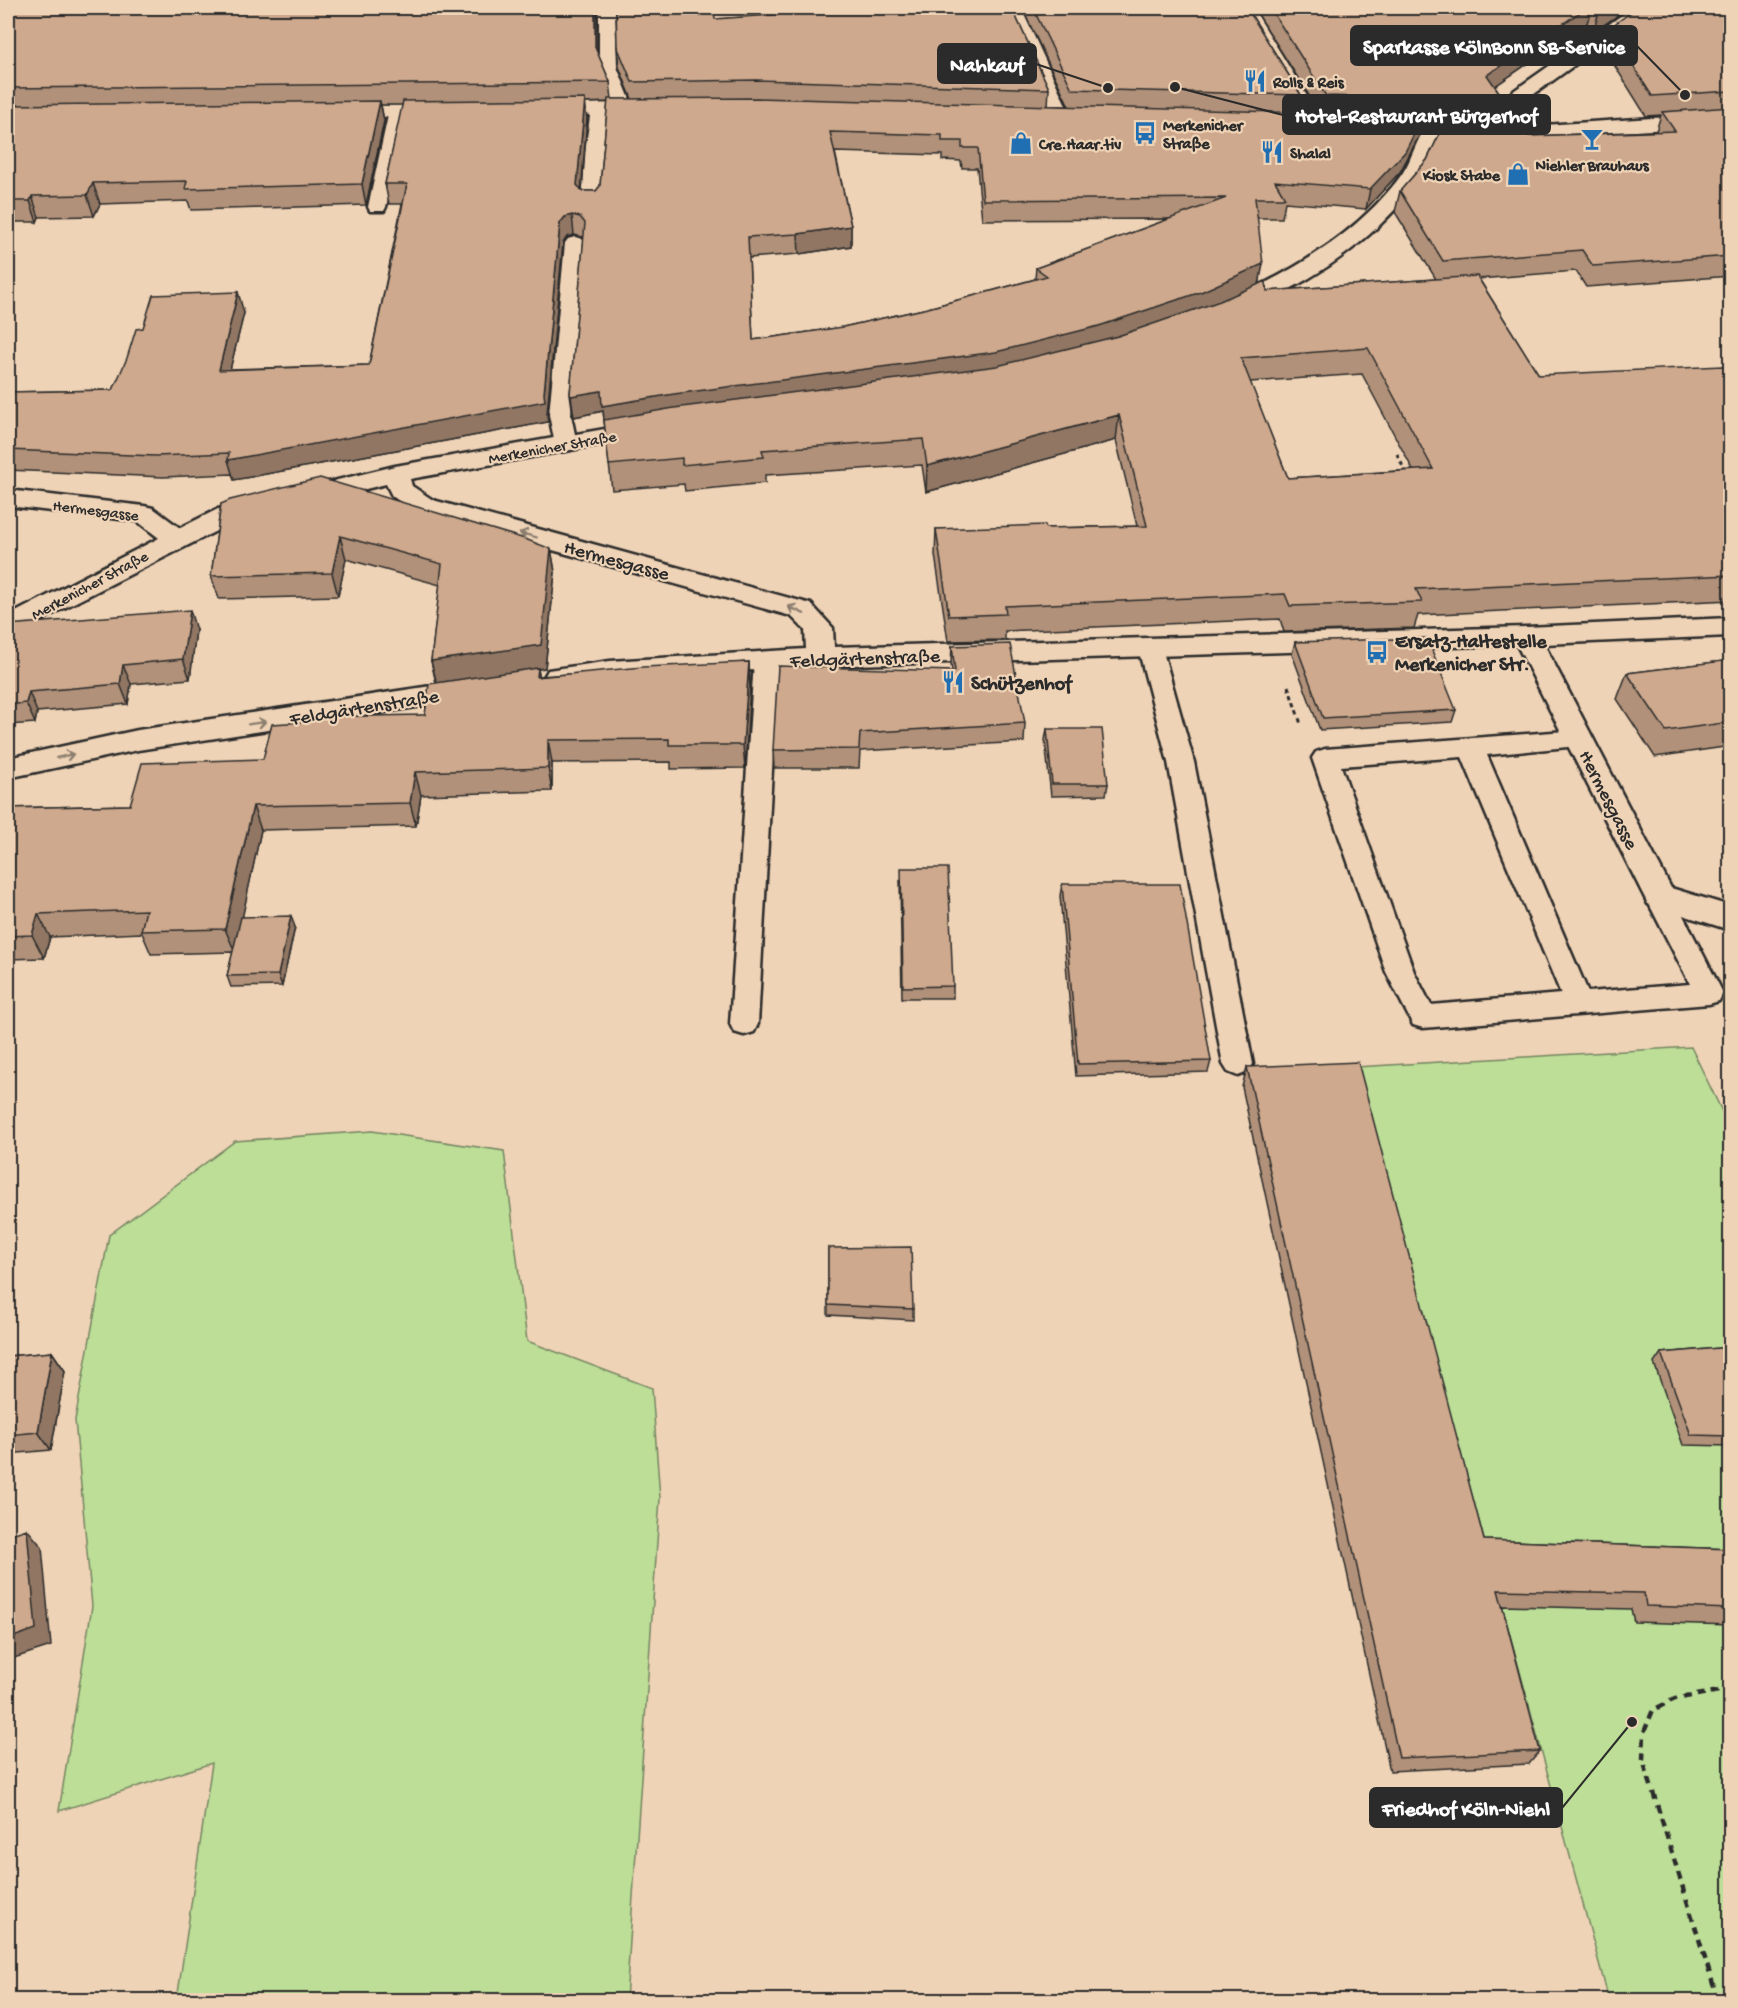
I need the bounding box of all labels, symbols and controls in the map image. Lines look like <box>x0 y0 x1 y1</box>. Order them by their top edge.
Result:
callout: Sparkasse KölnBonn SB-Service <box>1351 26 1637 65</box>
text: Sparkasse KölnBonn SB-Service <box>1363 37 1626 62</box>
callout: Nahkauf <box>938 44 1036 83</box>
text: Nahkauf <box>950 55 1027 80</box>
restaurant icon: Rolls & Reis <box>1242 68 1268 94</box>
place label: Rolls & Reis <box>1272 75 1345 94</box>
callout: Hotel-Restaurant Bürgerhof <box>1283 95 1550 134</box>
text: Hotel-Restaurant Bürgerhof <box>1295 106 1540 131</box>
place label: Merkenicher Straße <box>1163 118 1245 155</box>
bus stop icon: Merkenicher Straße <box>1132 120 1158 146</box>
bar icon: Niehler Brauhaus <box>1579 126 1605 152</box>
shop icon: Cre.Haar.tiv <box>1008 130 1034 156</box>
place label: Cre.Haar.tiv <box>1038 137 1121 156</box>
restaurant icon: Shalal <box>1259 139 1285 165</box>
place label: Shalal <box>1290 146 1331 165</box>
place label: Niehler Brauhaus <box>1535 158 1650 177</box>
shop icon: Kiosk Stabe <box>1505 161 1531 187</box>
place label: Kiosk Stabe <box>1422 168 1501 187</box>
street label: Merkenicher Straße <box>487 429 619 470</box>
street label: Hermesgasse <box>51 498 140 527</box>
one-way arrow <box>519 529 538 540</box>
street label: Hermesgasse <box>561 537 672 588</box>
street label: Merkenicher Straße <box>29 548 153 626</box>
one-way arrow <box>788 604 806 616</box>
place label: Ersatz-Haltestelle Merkenicher Str. <box>1395 632 1547 678</box>
bus stop icon: Ersatz-Haltestelle Merkenicher Str. <box>1364 639 1390 665</box>
street label: Feldgärtenstraße <box>789 646 941 675</box>
restaurant icon: Schützenhof <box>940 669 966 695</box>
place label: Schützenhof <box>971 674 1073 697</box>
street label: Feldgärtenstraße <box>287 686 441 733</box>
one-way arrow <box>246 717 266 728</box>
street label: Hermesgasse <box>1572 747 1642 855</box>
one-way arrow <box>54 750 74 761</box>
callout: Friedhof Köln-Niehl <box>1370 1788 1562 1827</box>
text: Friedhof Köln-Niehl <box>1381 1799 1550 1824</box>

